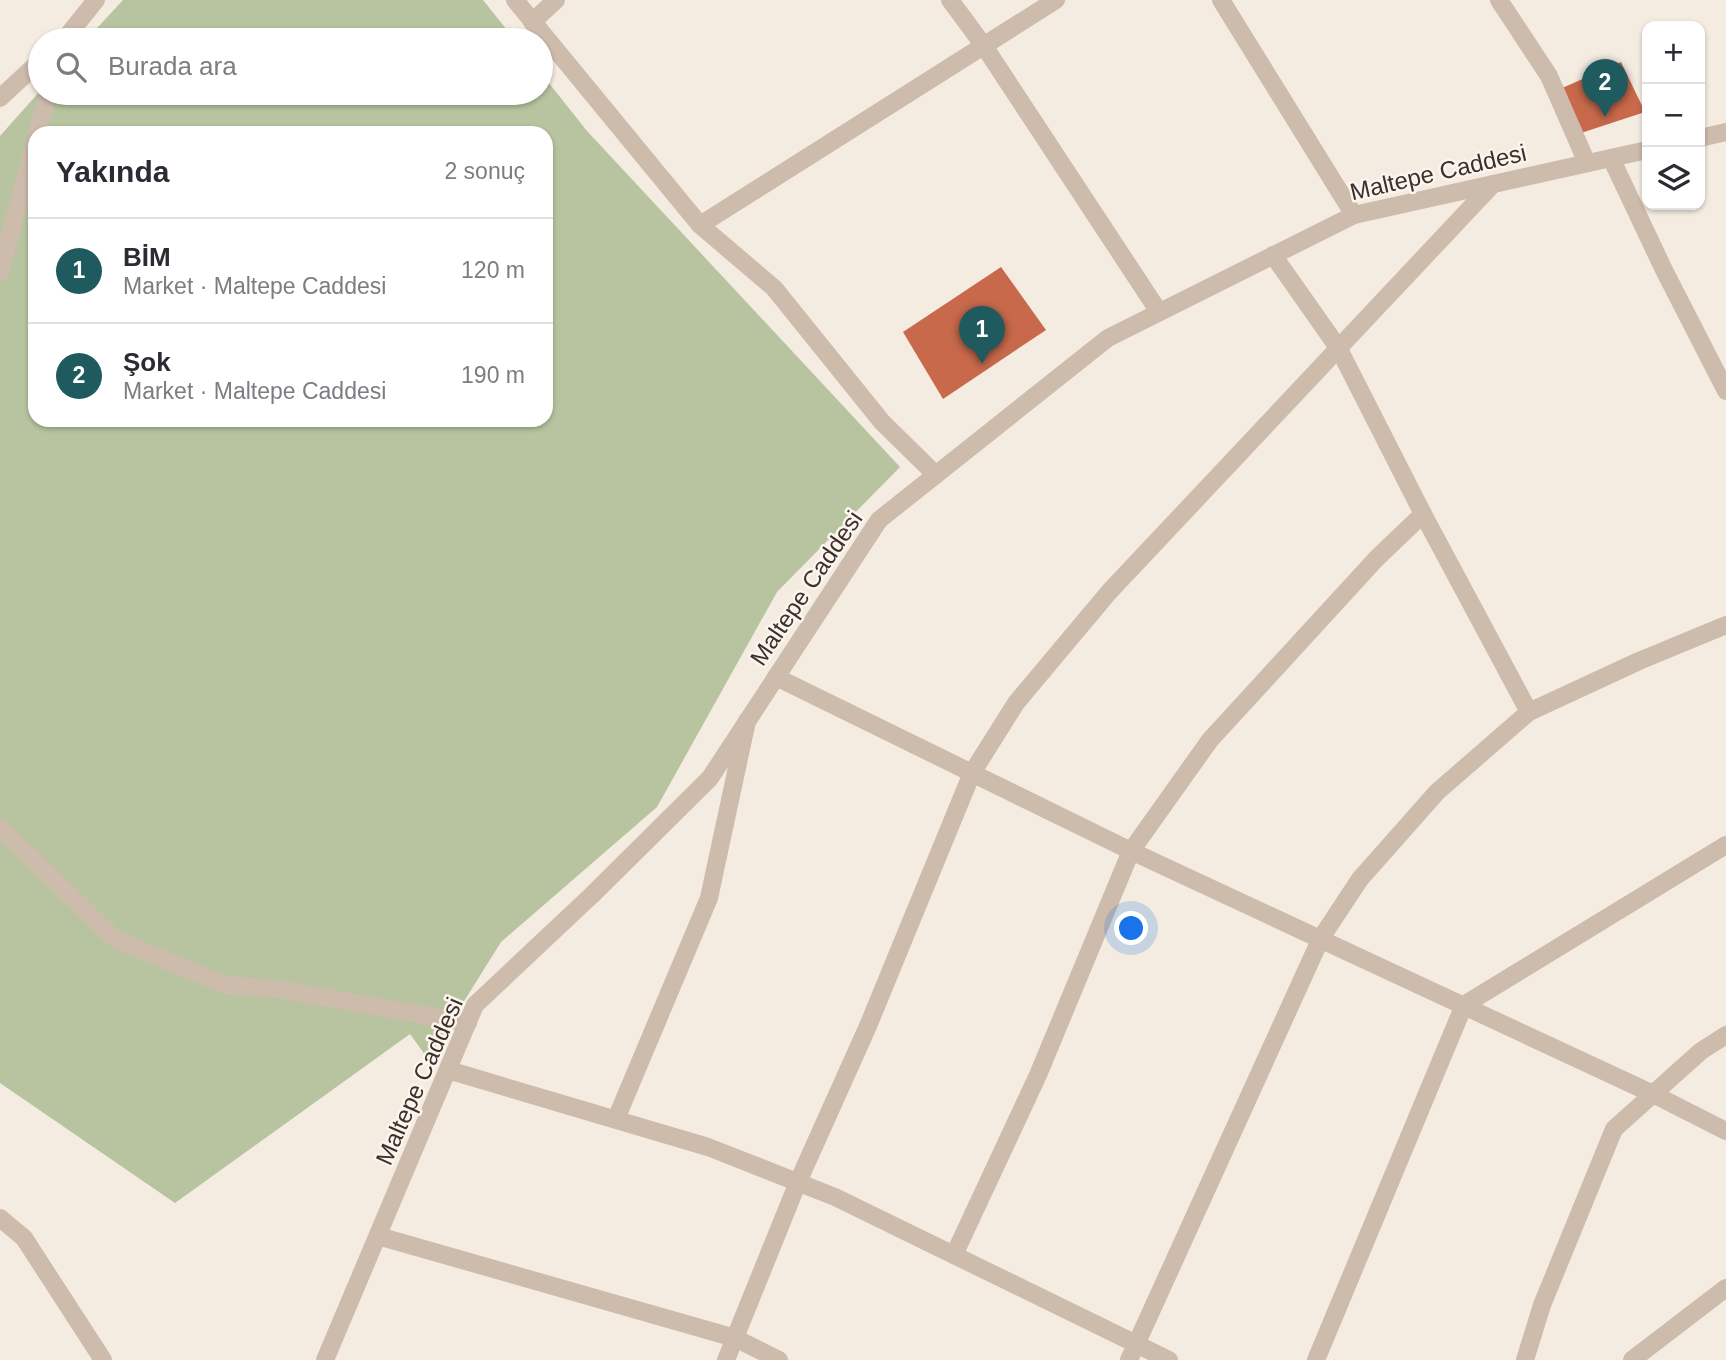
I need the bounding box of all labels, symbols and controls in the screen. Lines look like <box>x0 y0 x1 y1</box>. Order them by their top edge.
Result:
map controls <box>1642 21 1705 210</box>
button: + <box>1642 21 1705 84</box>
search box <box>28 28 553 105</box>
icon: search <box>52 48 90 86</box>
text: Burada ara <box>108 51 237 81</box>
pin: 2 <box>1582 59 1628 117</box>
button: − <box>1642 84 1705 147</box>
street label: Maltepe Caddesi <box>1347 139 1529 205</box>
button: layers <box>1642 147 1705 210</box>
text: Yakında <box>56 155 169 188</box>
text: 2 sonuç <box>444 158 525 184</box>
text: BİM <box>123 242 171 272</box>
text: 1 <box>73 257 85 283</box>
text: 120 m <box>461 257 525 283</box>
text: Market · Maltepe Caddesi <box>123 273 386 299</box>
pin: 1 <box>959 306 1005 364</box>
text: Şok <box>123 347 171 377</box>
text: 2 <box>73 362 85 388</box>
text: 190 m <box>461 362 525 388</box>
text: Market · Maltepe Caddesi <box>123 378 386 404</box>
street label: Maltepe Caddesi <box>744 506 868 670</box>
your location <box>1114 911 1148 945</box>
street label: Maltepe Caddesi <box>370 993 468 1169</box>

